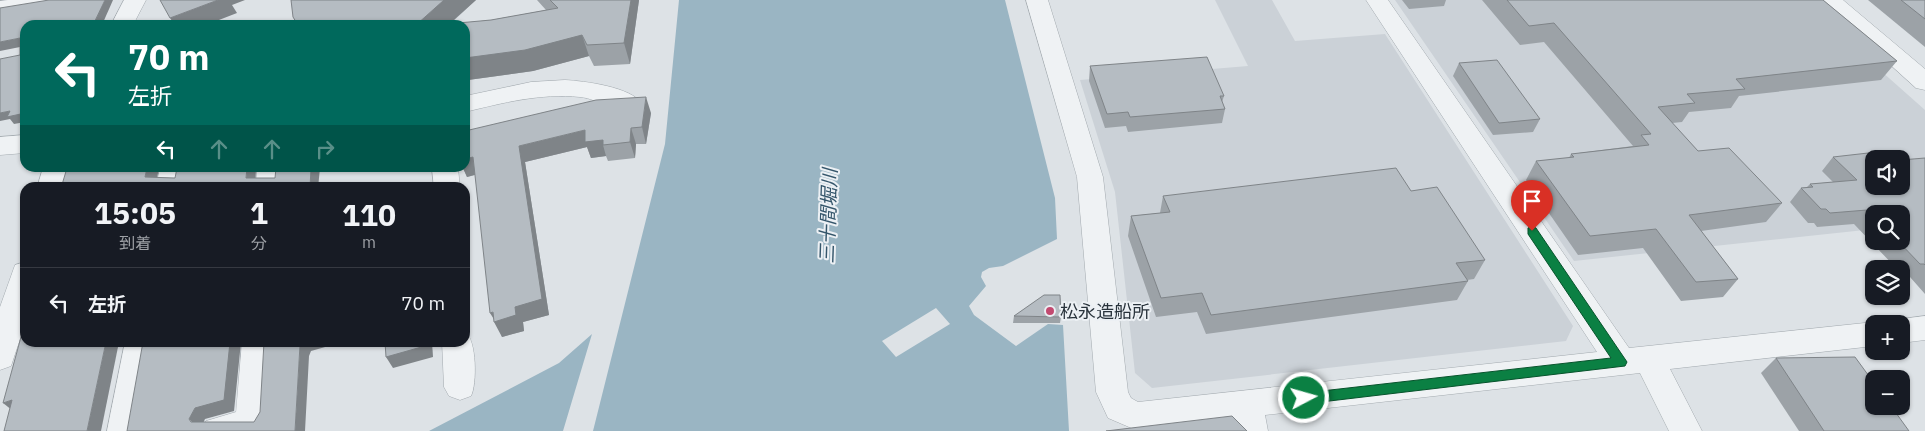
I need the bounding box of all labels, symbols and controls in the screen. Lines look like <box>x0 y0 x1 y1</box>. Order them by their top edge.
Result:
text: 70 m <box>128 34 210 80</box>
icon: left <box>45 40 110 105</box>
text: 左折 <box>128 81 172 110</box>
icon: left <box>152 135 180 163</box>
icon: ahead <box>205 135 233 163</box>
icon: ahead <box>258 135 286 163</box>
icon: right <box>311 135 339 163</box>
map controls <box>1865 150 1910 415</box>
button: sound <box>1865 150 1910 195</box>
water label: 三十間堀川 <box>814 166 842 264</box>
pin <box>1511 180 1553 231</box>
icon: arrive <box>1518 187 1546 215</box>
text: 15:05 <box>94 193 176 232</box>
text: 1 <box>250 193 268 232</box>
text: 110 <box>342 195 396 234</box>
button: search <box>1865 205 1910 250</box>
text: m <box>362 232 376 252</box>
text: 到着 <box>119 233 151 253</box>
text: 分 <box>251 233 267 253</box>
button: layers <box>1865 260 1910 305</box>
icon: left <box>45 289 73 317</box>
text: 70 m <box>401 291 445 315</box>
text: 左折 <box>88 292 126 316</box>
place label: 松永造船所 <box>1060 300 1150 323</box>
marker: 松永造船所 <box>1044 305 1056 317</box>
button: + <box>1865 315 1910 360</box>
button: − <box>1865 370 1910 415</box>
position arrow <box>1277 371 1329 423</box>

